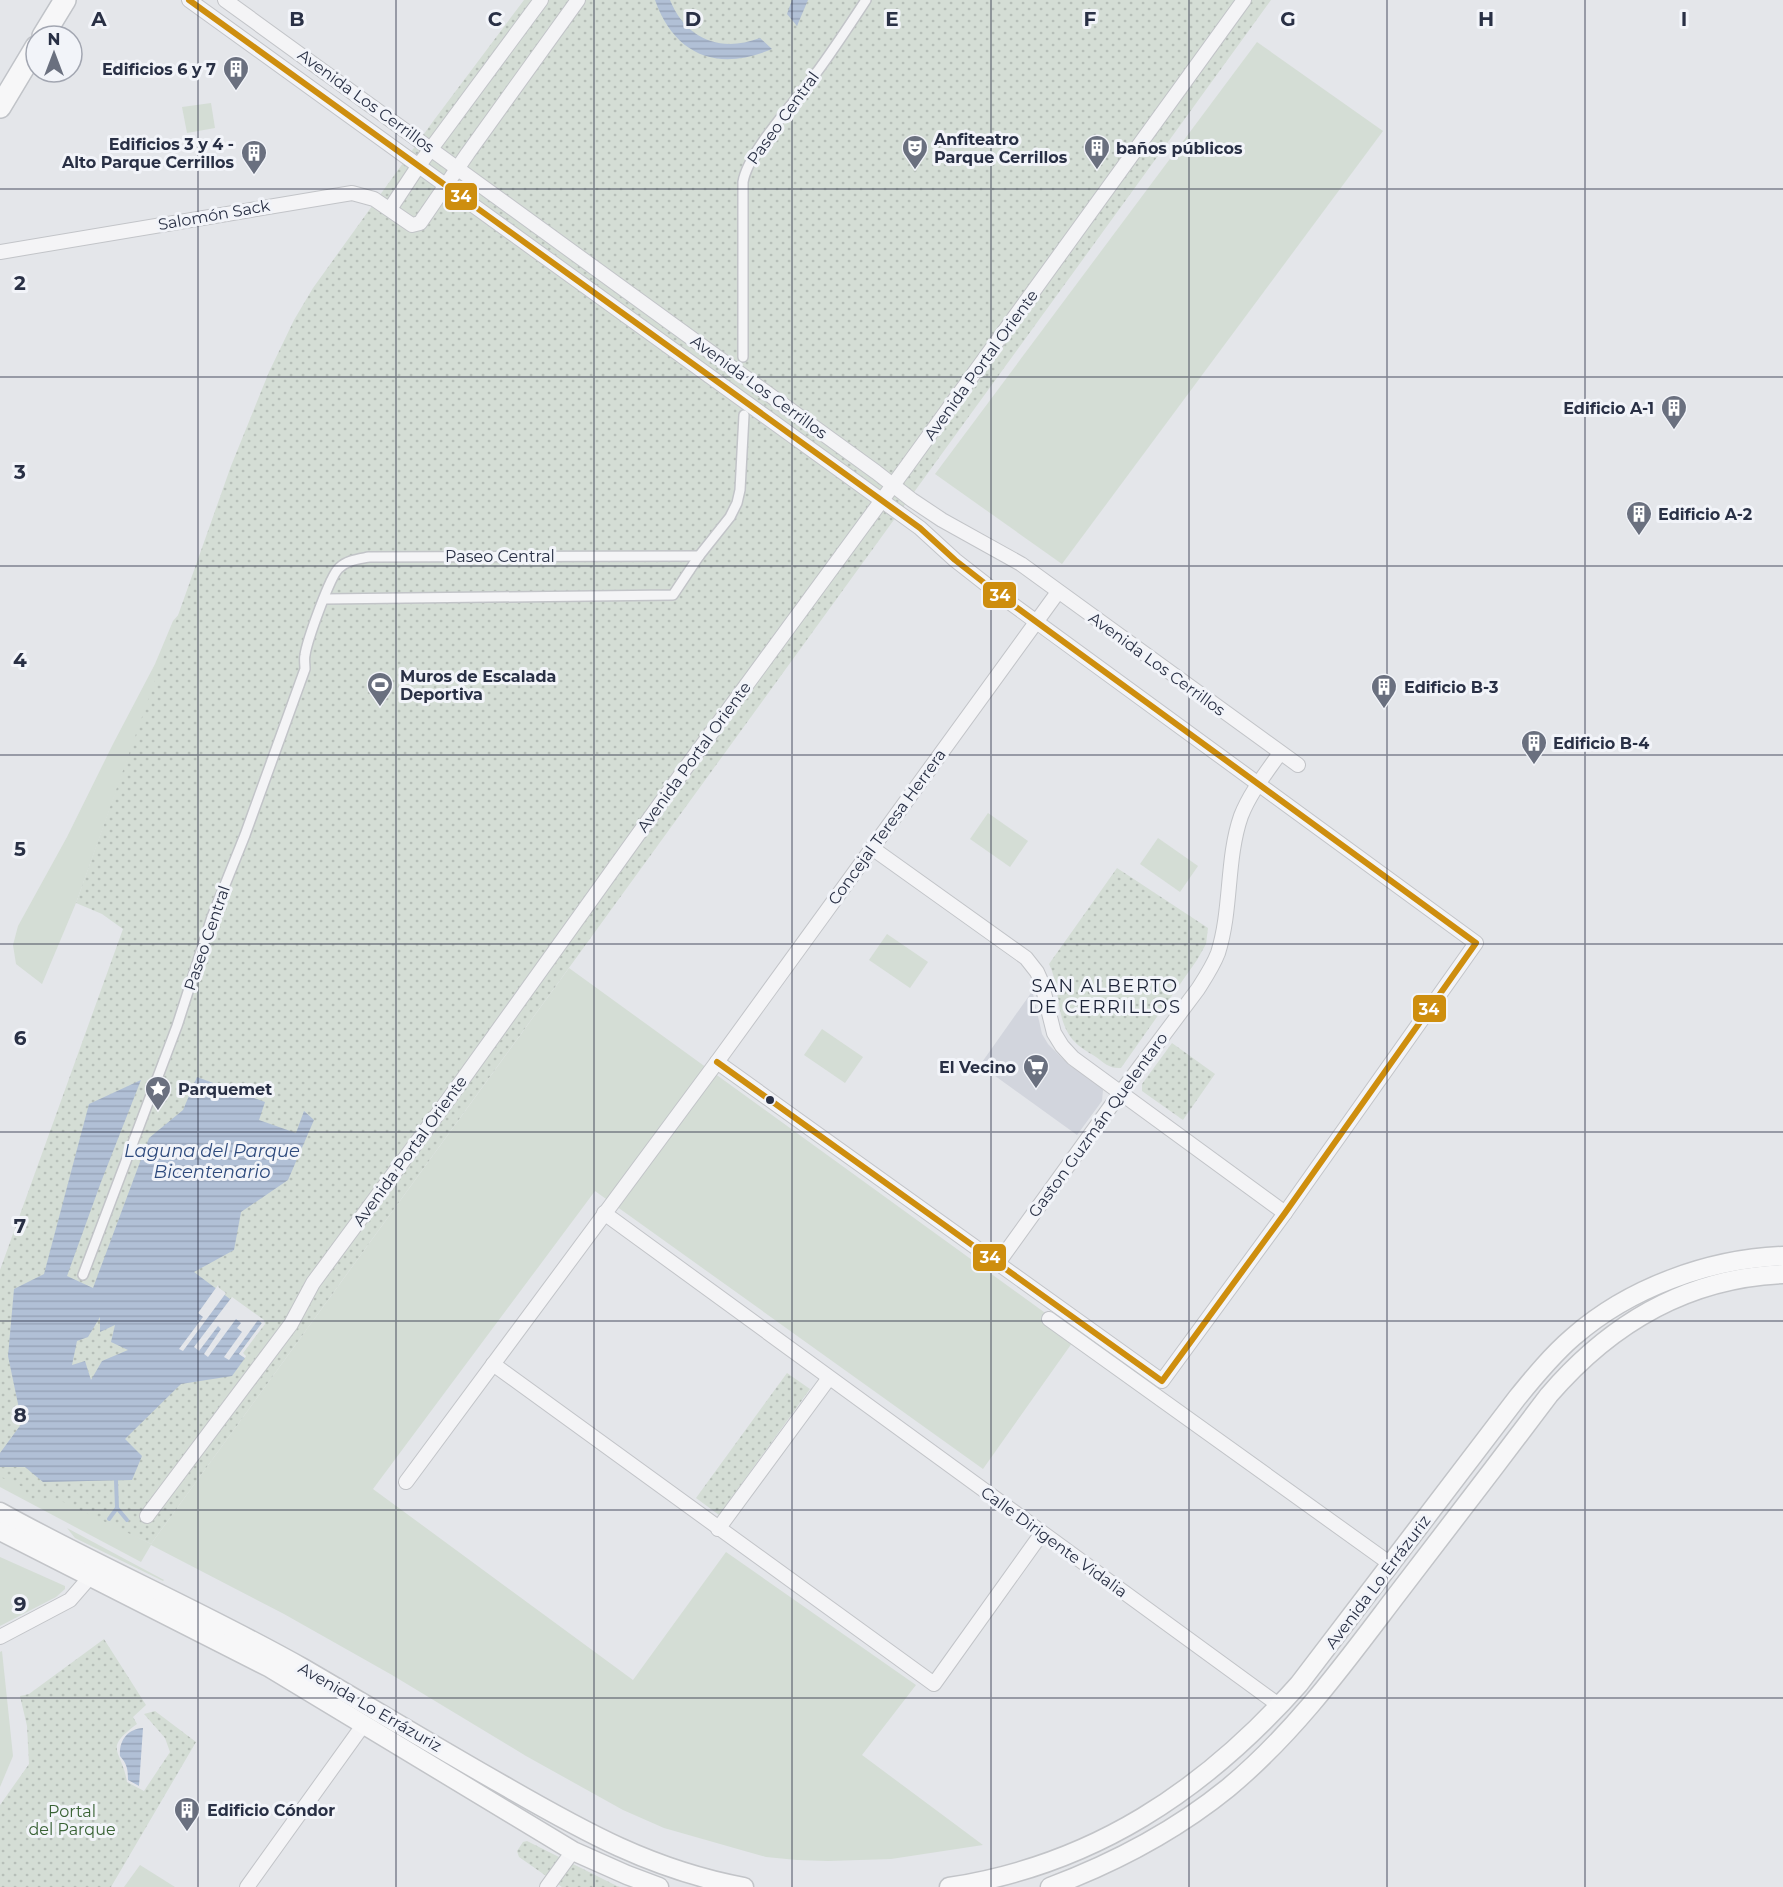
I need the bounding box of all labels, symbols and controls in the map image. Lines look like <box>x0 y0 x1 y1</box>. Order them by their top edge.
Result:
text: A <box>90 7 107 31</box>
text: B <box>289 7 305 31</box>
text: C <box>488 7 503 31</box>
text: D <box>685 7 701 31</box>
text: E <box>885 7 899 31</box>
text: F <box>1084 7 1097 31</box>
text: G <box>1280 7 1296 31</box>
text: H <box>1478 7 1494 31</box>
text: I <box>1681 7 1687 31</box>
north arrow <box>24 24 84 84</box>
text: N <box>48 30 60 49</box>
street label: Avenida Los Cerrillos <box>294 45 438 157</box>
building icon: Edificios 6 y 7 <box>221 54 251 92</box>
place label: Edificios 6 y 7 <box>102 60 216 79</box>
street label: Paseo Central <box>743 68 823 168</box>
place label: Anfiteatro Parque Cerrillos <box>933 130 1068 167</box>
theatre icon: Anfiteatro Parque Cerrillos <box>900 133 930 171</box>
building icon: baños públicos <box>1082 133 1112 171</box>
place label: Edificios 3 y 4 - Alto Parque Cerrillos <box>61 135 235 172</box>
building icon: Edificios 3 y 4 - Alto Parque Cerrillos <box>239 138 269 176</box>
place label: baños públicos <box>1116 139 1243 158</box>
line badge: 34 <box>444 182 478 211</box>
text: 34 <box>450 187 471 206</box>
street label: Salomón Sack <box>157 196 272 234</box>
text: 2 <box>14 271 26 295</box>
street label: Avenida Portal Oriente <box>920 286 1042 444</box>
street label: Avenida Los Cerrillos <box>687 331 831 443</box>
building icon: Edificio A-1 <box>1659 393 1689 431</box>
place label: Edificio A-1 <box>1563 399 1654 418</box>
text: 3 <box>13 460 26 484</box>
building icon: Edificio A-2 <box>1624 499 1654 537</box>
place label: Edificio A-2 <box>1658 505 1752 524</box>
street label: Paseo Central <box>445 547 555 566</box>
line badge: 34 <box>982 581 1017 609</box>
text: 34 <box>989 586 1010 605</box>
street label: Avenida Los Cerrillos <box>1085 608 1229 720</box>
text: 4 <box>13 648 27 672</box>
place label: Muros de Escalada Deportiva <box>400 667 556 704</box>
sports icon: Muros de Escalada Deportiva <box>365 670 395 708</box>
building icon: Edificio B-3 <box>1369 672 1399 710</box>
street label: Avenida Portal Oriente <box>633 678 755 836</box>
place label: Edificio B-3 <box>1404 678 1498 697</box>
building icon: Edificio B-4 <box>1519 728 1549 766</box>
place label: Edificio B-4 <box>1553 734 1649 753</box>
street label: Concejal Teresa Herrera <box>824 745 950 909</box>
text: 5 <box>14 837 26 861</box>
street label: Paseo Central <box>180 883 234 993</box>
district label: SAN ALBERTO DE CERRILLOS <box>1028 975 1182 1018</box>
line badge: 34 <box>1412 994 1447 1023</box>
text: 34 <box>1418 1000 1439 1019</box>
text: 6 <box>14 1026 27 1050</box>
street label: Gaston Guzmán Quelentaro <box>1024 1029 1172 1221</box>
supermarket icon: El Vecino <box>1021 1052 1051 1090</box>
place label: El Vecino <box>939 1058 1016 1077</box>
street label: Avenida Portal Oriente <box>349 1072 471 1230</box>
place icon: Parquemet <box>143 1074 173 1112</box>
place label: Parquemet <box>178 1080 272 1099</box>
unlabelled marker <box>764 1094 776 1106</box>
water label: Laguna del Parque Bicentenario <box>124 1140 300 1183</box>
text: 7 <box>14 1214 26 1238</box>
line badge: 34 <box>972 1243 1007 1272</box>
text: 34 <box>979 1248 1000 1267</box>
text: 8 <box>13 1403 27 1427</box>
street label: Calle Dirigente Vidalia <box>977 1483 1131 1601</box>
street label: Avenida Lo Errázuriz <box>1322 1512 1434 1652</box>
text: 9 <box>14 1592 26 1616</box>
street label: Avenida Lo Errázuriz <box>295 1658 445 1756</box>
building icon: Edificio Cóndor <box>172 1795 202 1833</box>
place label: Edificio Cóndor <box>207 1801 335 1820</box>
park label: Portal del Parque <box>28 1802 116 1839</box>

